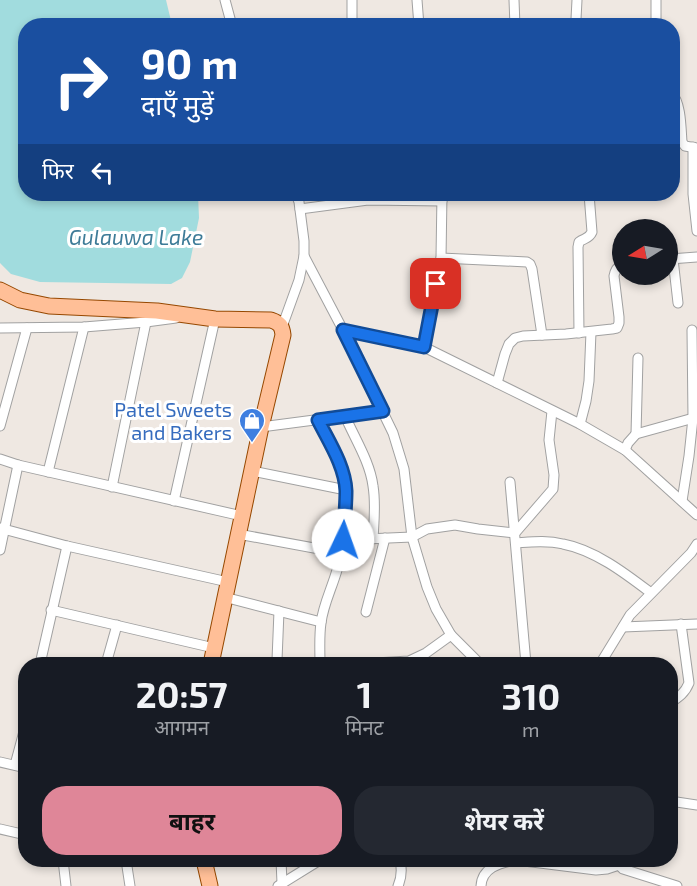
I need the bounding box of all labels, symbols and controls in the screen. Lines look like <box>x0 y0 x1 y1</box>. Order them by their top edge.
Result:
text: 90 m <box>141 37 238 87</box>
icon: right <box>42 42 120 120</box>
text: दाएँ मुड़ें <box>141 88 214 120</box>
icon: left <box>86 156 119 189</box>
text: फिर <box>42 157 74 183</box>
north arrow <box>612 219 678 285</box>
map controls <box>612 219 678 285</box>
water label: Gulauwa Lake <box>69 224 203 249</box>
pin <box>410 258 461 309</box>
icon: arrive <box>419 267 452 300</box>
place label: Patel Sweets and Bakers <box>114 397 232 444</box>
shop icon: Patel Sweets and Bakers <box>237 406 267 444</box>
position arrow <box>311 508 375 572</box>
text: 20:57 <box>136 672 228 715</box>
text: 1 <box>357 672 372 715</box>
text: 310 <box>501 674 560 717</box>
text: आगमन <box>154 715 209 739</box>
text: मिनट <box>345 715 384 739</box>
text: m <box>522 717 540 741</box>
button: बाहर <box>42 786 342 855</box>
button: शेयर करें <box>354 786 654 855</box>

